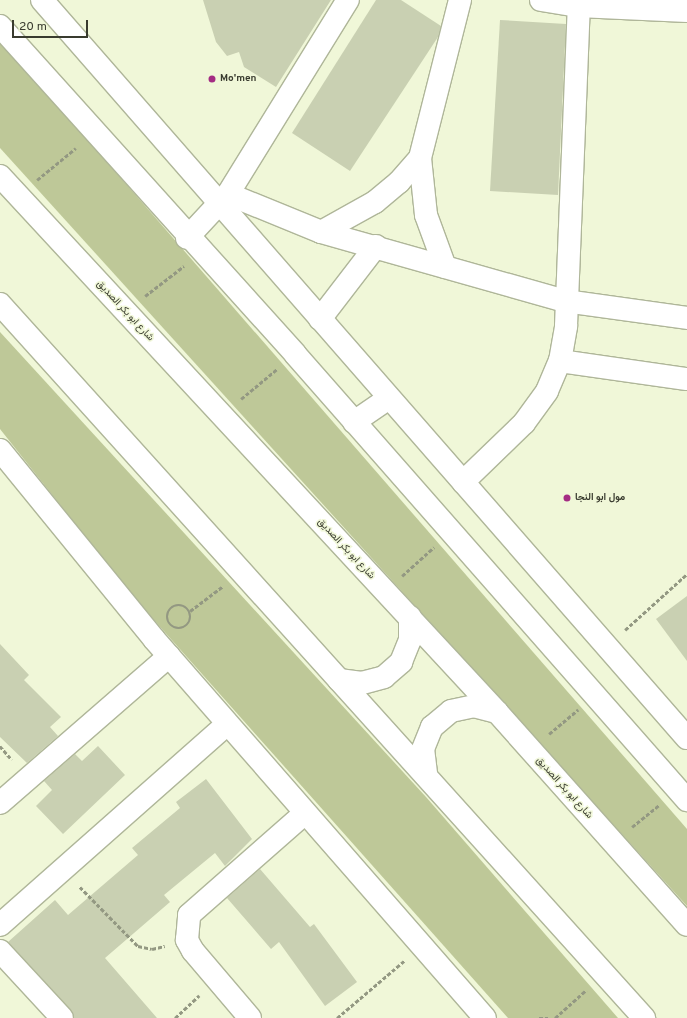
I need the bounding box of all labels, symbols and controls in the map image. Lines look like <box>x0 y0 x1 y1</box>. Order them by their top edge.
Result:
scale bar <box>14 12 90 38</box>
text: 20 m <box>19 19 47 35</box>
place label: Mo'men <box>220 73 257 85</box>
marker: Mo'men <box>207 74 217 84</box>
street label: شارع ابو بكر الصديق <box>94 278 156 344</box>
place label: مول ابو النجا <box>575 492 625 504</box>
marker: مول ابو النجا <box>562 493 572 503</box>
street label: شارع ابو بكر الصديق <box>315 516 377 582</box>
street label: شارع ابو بكر الصديق <box>533 755 595 821</box>

